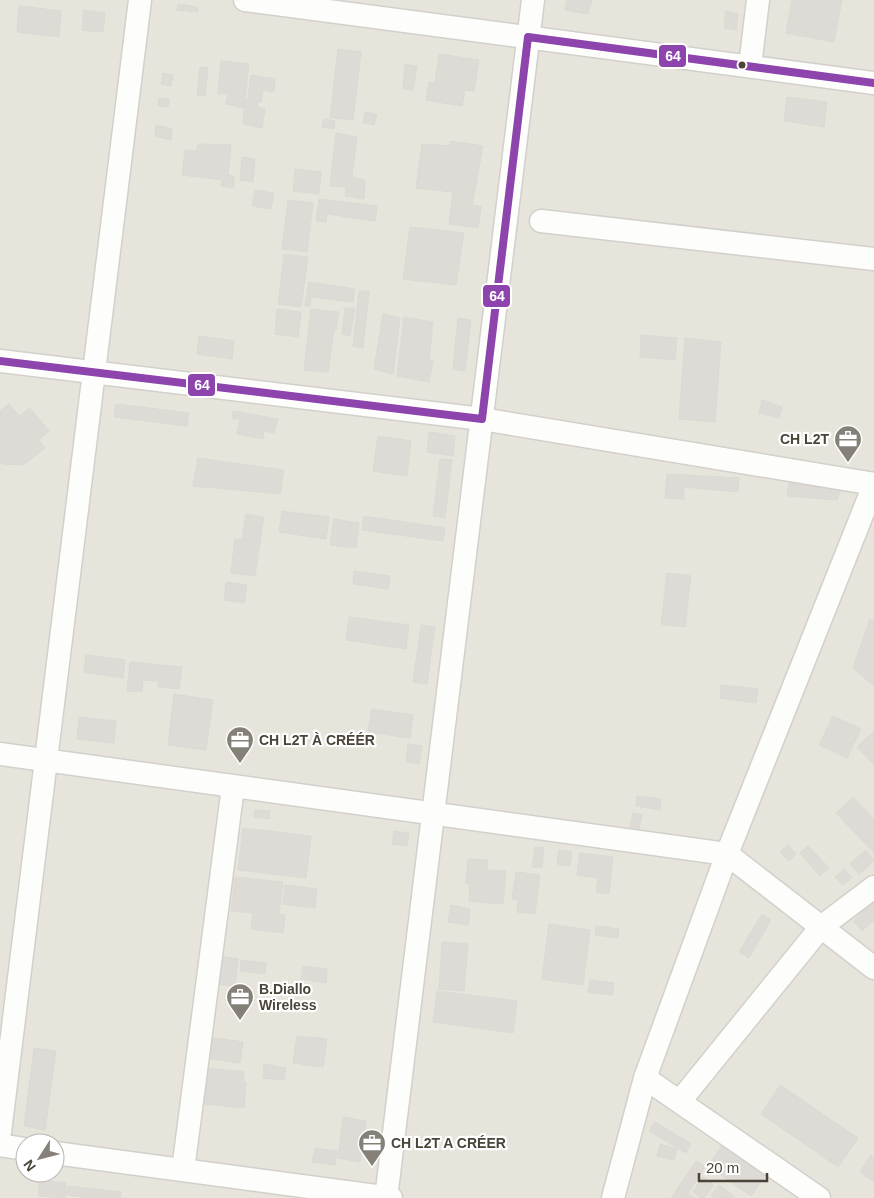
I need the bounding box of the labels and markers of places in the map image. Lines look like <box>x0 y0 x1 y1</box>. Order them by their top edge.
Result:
unlabelled marker <box>737 60 747 70</box>
office icon: CH L2T <box>833 424 863 463</box>
place label: CH L2T <box>780 431 829 447</box>
office icon: CH L2T À CRÉÉR <box>225 725 255 764</box>
place label: CH L2T À CRÉÉR <box>259 732 375 748</box>
place label: B.Diallo Wireless <box>259 981 317 1013</box>
office icon: B.Diallo Wireless <box>225 982 255 1021</box>
office icon: CH L2T A CRÉER <box>357 1128 387 1167</box>
place label: CH L2T A CRÉER <box>391 1135 506 1151</box>

